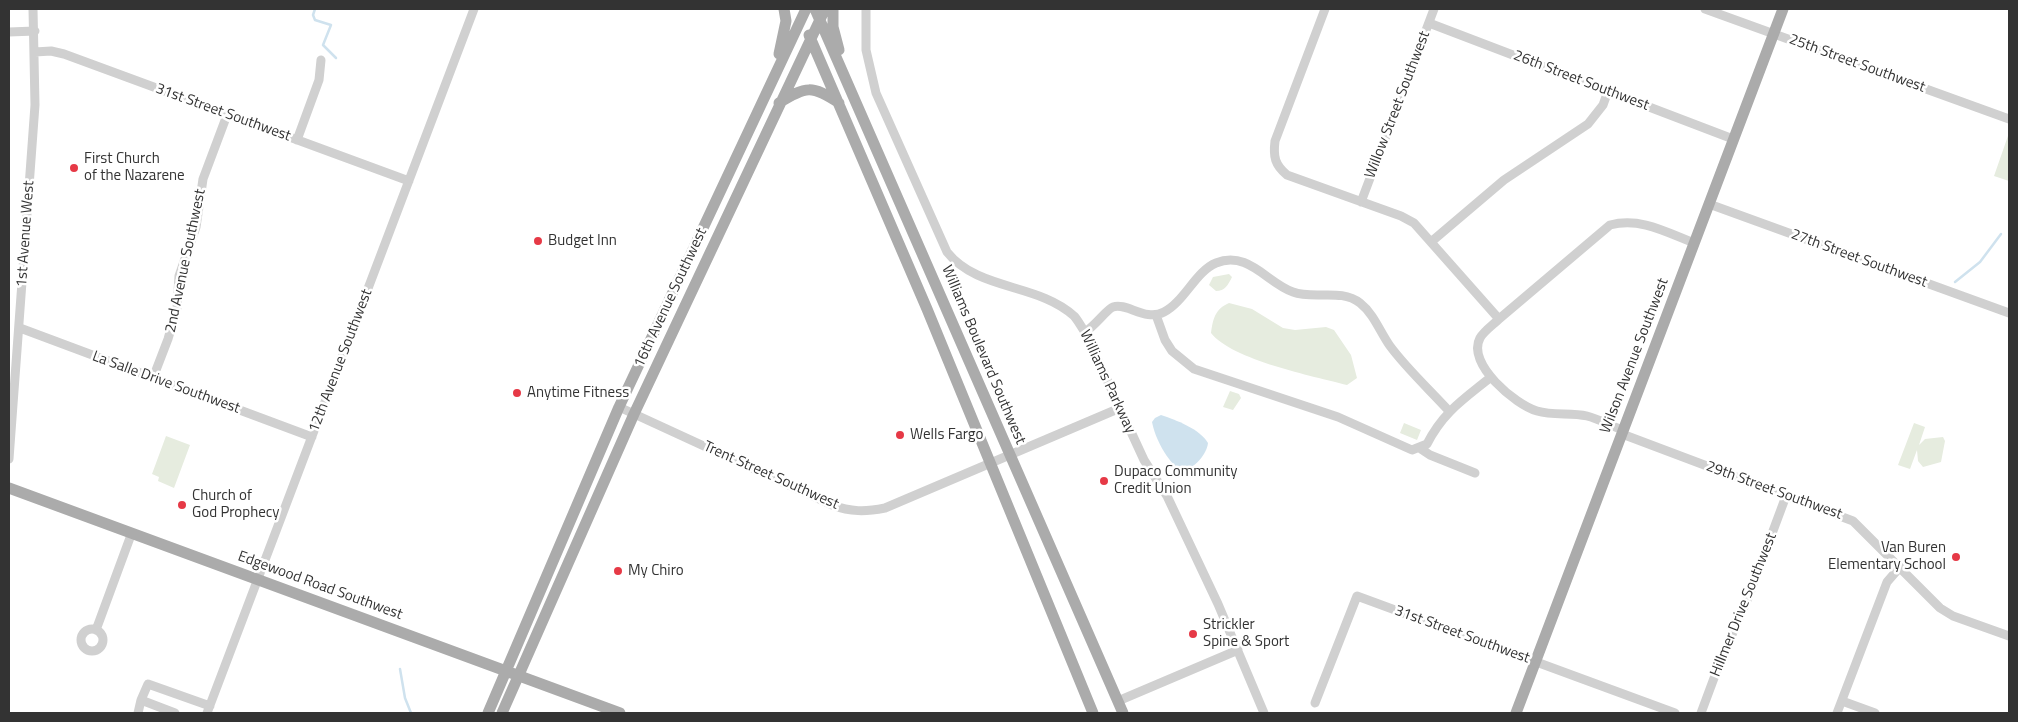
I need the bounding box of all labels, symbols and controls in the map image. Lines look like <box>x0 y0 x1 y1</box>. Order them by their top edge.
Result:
street label: Willow Street Southwest <box>1362 29 1434 181</box>
street label: 25th Street Southwest <box>1786 31 1928 97</box>
street label: 26th Street Southwest <box>1511 47 1651 115</box>
street label: 31st Street Southwest <box>153 80 293 146</box>
place label: First Church of the Nazarene <box>84 150 185 185</box>
marker: First Church of the Nazarene <box>68 162 80 174</box>
street label: 1st Avenue West <box>13 180 39 288</box>
street label: 2nd Avenue Southwest <box>162 188 210 334</box>
street label: 16th Avenue Southwest <box>631 225 711 371</box>
street label: 27th Street Southwest <box>1788 226 1930 292</box>
place label: Budget Inn <box>548 232 617 250</box>
marker: Budget Inn <box>532 235 544 247</box>
street label: Williams Boulevard Southwest <box>937 263 1029 447</box>
street label: Wilson Avenue Southwest <box>1597 276 1673 436</box>
street label: 12th Avenue Southwest <box>305 287 377 435</box>
street label: Williams Parkway <box>1075 328 1139 436</box>
street label: La Salle Drive Southwest <box>90 348 242 418</box>
place label: Anytime Fitness <box>527 384 629 402</box>
marker: Anytime Fitness <box>511 387 523 399</box>
place label: Wells Fargo <box>910 426 983 444</box>
marker: Wells Fargo <box>894 429 906 441</box>
street label: Trent Street Southwest <box>701 438 841 514</box>
street label: 29th Street Southwest <box>1703 458 1845 524</box>
place label: Dupaco Community Credit Union <box>1114 463 1238 498</box>
marker: Dupaco Community Credit Union <box>1098 475 1110 487</box>
place label: Church of God Prophecy <box>192 487 280 522</box>
marker: Church of God Prophecy <box>176 499 188 511</box>
street label: Hillmer Drive Southwest <box>1707 530 1781 680</box>
place label: Van Buren Elementary School <box>1828 539 1946 574</box>
street label: Edgewood Road Southwest <box>235 548 405 624</box>
marker: Van Buren Elementary School <box>1950 551 1962 563</box>
place label: My Chiro <box>628 562 684 580</box>
marker: My Chiro <box>612 565 624 577</box>
street label: 31st Street Southwest <box>1392 602 1532 668</box>
place label: Strickler Spine & Sport <box>1203 616 1289 651</box>
marker: Strickler Spine & Sport <box>1187 628 1199 640</box>

